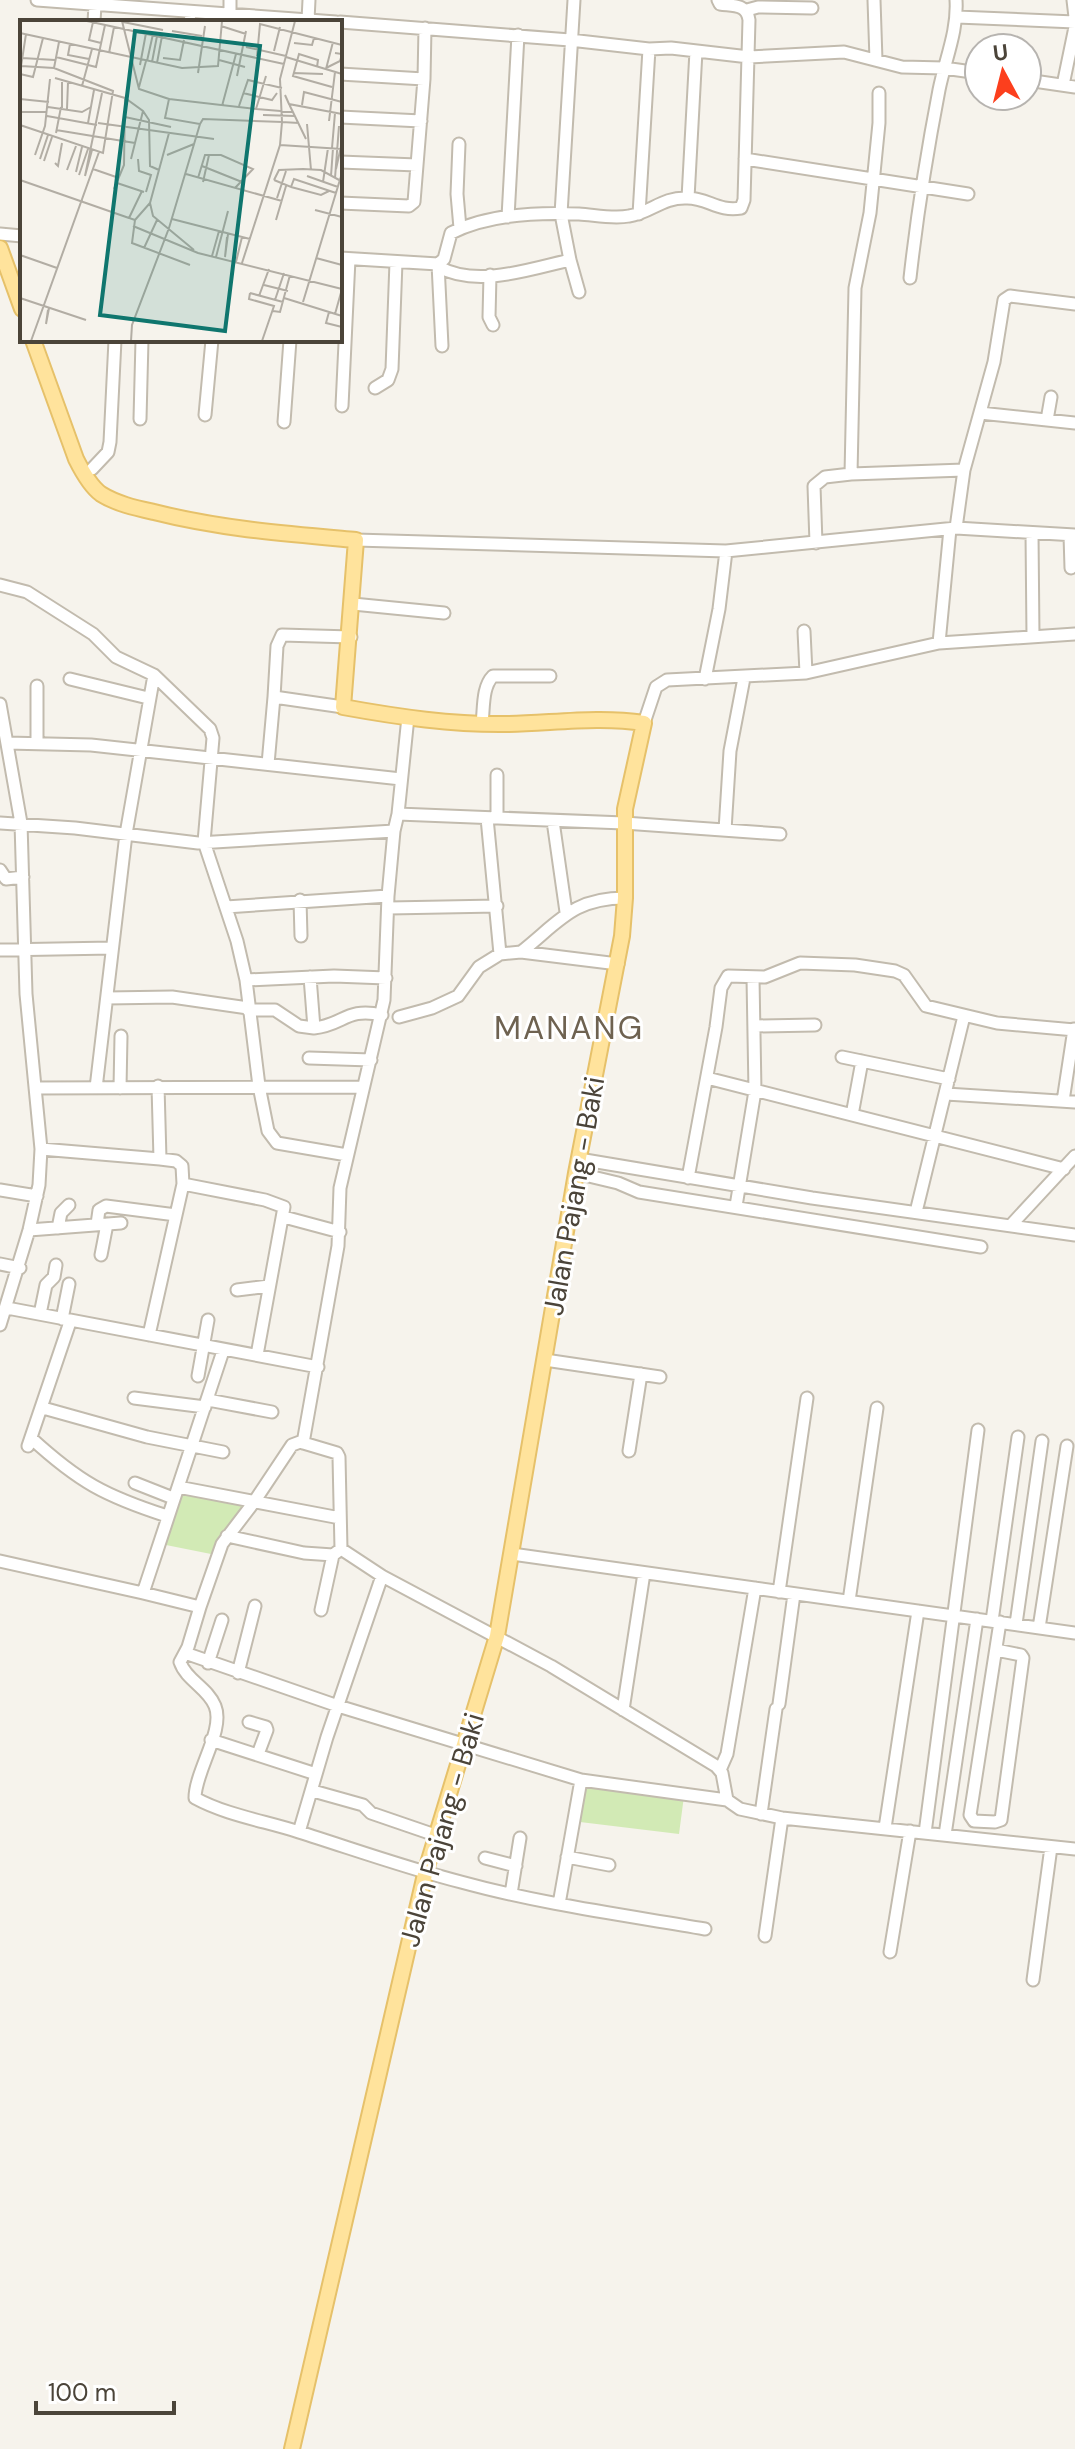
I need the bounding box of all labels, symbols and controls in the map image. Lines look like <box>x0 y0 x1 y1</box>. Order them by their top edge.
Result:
inset map <box>20 20 342 342</box>
north arrow <box>963 32 1043 112</box>
text: U <box>991 37 1010 68</box>
district label: MANANG <box>494 1007 644 1049</box>
street label: Jalan Pajang - Baki <box>535 1074 613 1318</box>
street label: Jalan Pajang - Baki <box>391 1709 493 1951</box>
scale bar <box>36 2365 174 2415</box>
text: 100 m <box>48 2377 116 2408</box>

